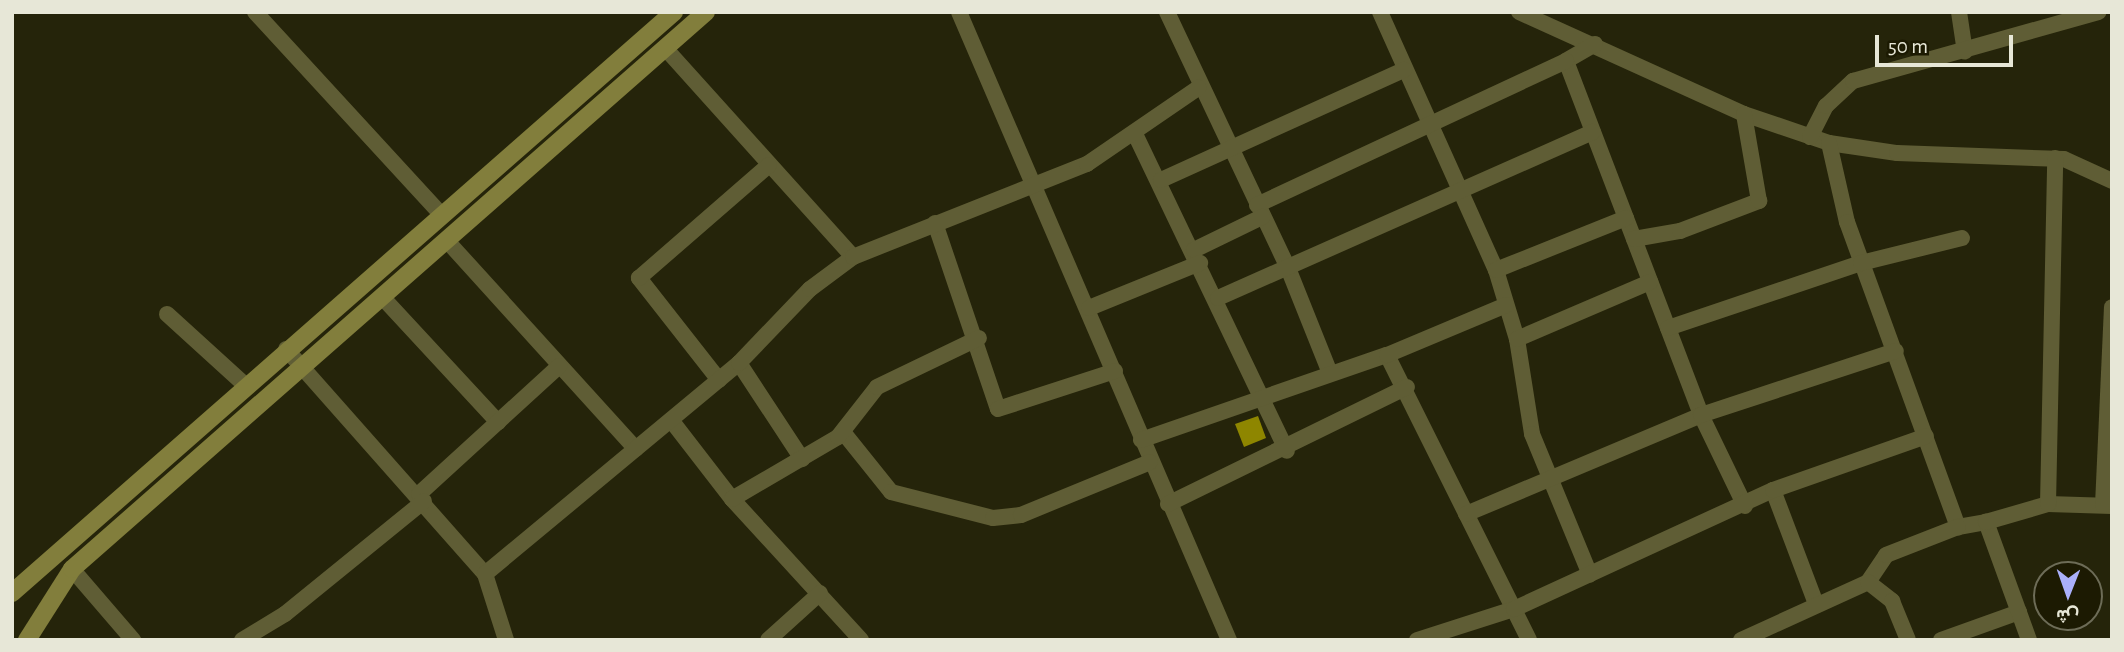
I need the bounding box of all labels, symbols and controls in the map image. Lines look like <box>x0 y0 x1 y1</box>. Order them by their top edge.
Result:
scale bar <box>1879 21 2017 65</box>
text: 50 m <box>1888 36 1928 57</box>
north arrow <box>2033 561 2103 631</box>
text: ش <box>2056 606 2079 625</box>

